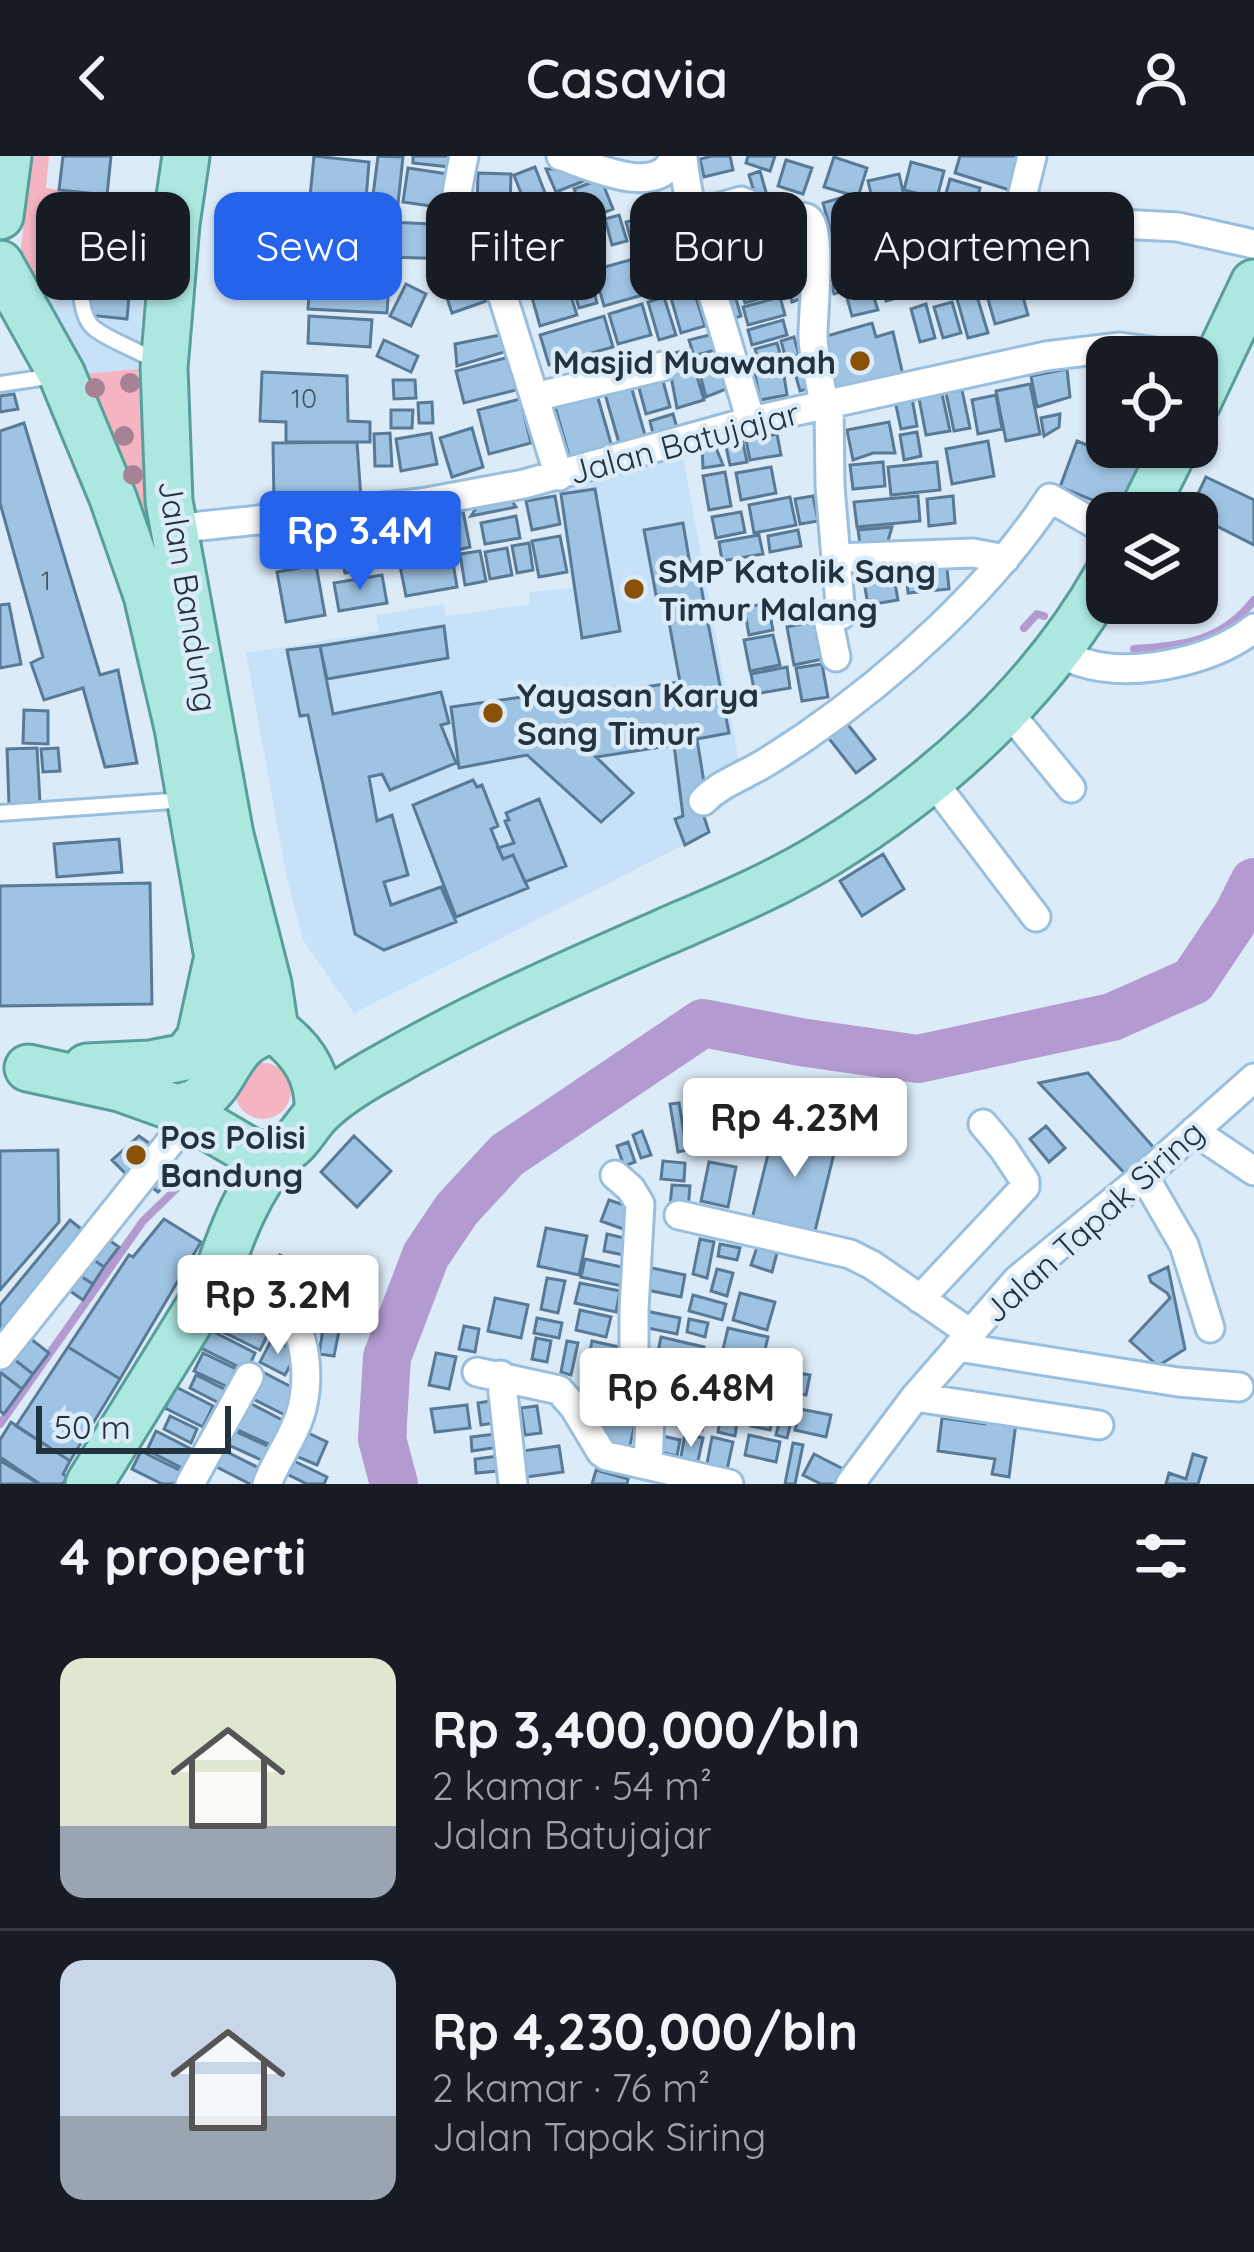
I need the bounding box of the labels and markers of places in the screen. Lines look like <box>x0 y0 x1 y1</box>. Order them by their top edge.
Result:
place label: Masjid Muawanah <box>553 341 836 382</box>
marker: Masjid Muawanah <box>847 348 873 374</box>
pin: Rp 3.4M <box>249 491 471 593</box>
place label: SMP Katolik Sang Timur Malang <box>658 550 936 629</box>
marker: SMP Katolik Sang Timur Malang <box>621 576 647 602</box>
place label: Yayasan Karya Sang Timur <box>517 674 759 753</box>
marker: Yayasan Karya Sang Timur <box>480 700 506 726</box>
pin: Rp 4.23M <box>671 1078 919 1180</box>
place label: Pos Polisi Bandung <box>160 1116 306 1195</box>
marker: Pos Polisi Bandung <box>123 1142 149 1168</box>
pin: Rp 3.2M <box>167 1255 389 1357</box>
pin: Rp 6.48M <box>567 1348 815 1450</box>

